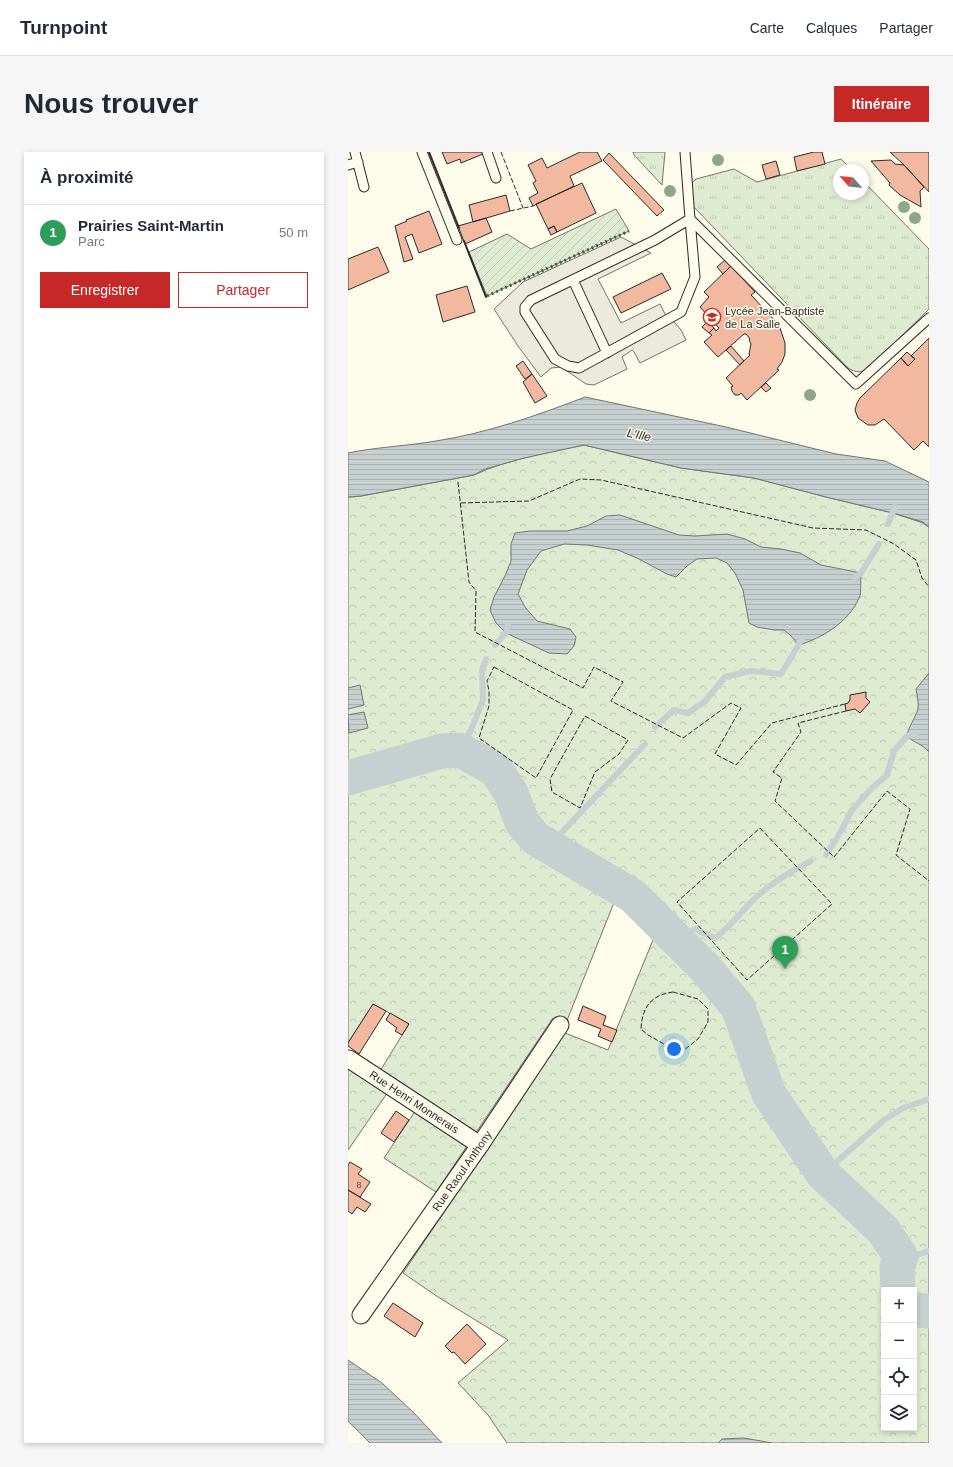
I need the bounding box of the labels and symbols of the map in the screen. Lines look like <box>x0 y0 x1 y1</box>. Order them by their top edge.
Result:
north arrow <box>833 164 869 200</box>
place label: Lycée Jean-Baptiste de La Salle <box>725 305 824 330</box>
school or university icon: Lycée Jean-Baptiste de La Salle <box>702 307 722 327</box>
water label: L'Ille <box>626 426 653 444</box>
pin: 1 <box>772 936 798 969</box>
your location <box>664 1039 684 1059</box>
street label: Rue Henri Monnerais <box>367 1068 461 1136</box>
street label: Rue Raoul Anthony <box>430 1128 494 1213</box>
house number: 8 <box>356 1180 362 1190</box>

